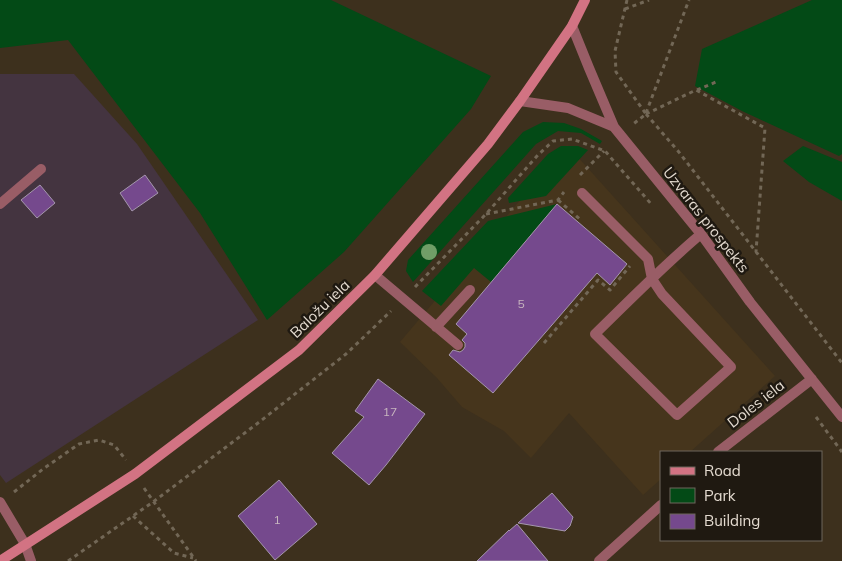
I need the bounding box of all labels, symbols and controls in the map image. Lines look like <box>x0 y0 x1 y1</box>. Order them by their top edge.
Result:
street label: Uzvaras prospekts <box>659 163 754 276</box>
street label: Baložu iela <box>286 275 354 342</box>
house number: 5 <box>517 296 525 311</box>
street label: Doles iela <box>723 375 788 432</box>
house number: 17 <box>383 404 397 419</box>
legend <box>660 451 822 541</box>
text: Road <box>704 461 741 480</box>
text: Park <box>704 486 736 505</box>
text: Building <box>704 511 760 530</box>
house number: 1 <box>273 512 281 527</box>

